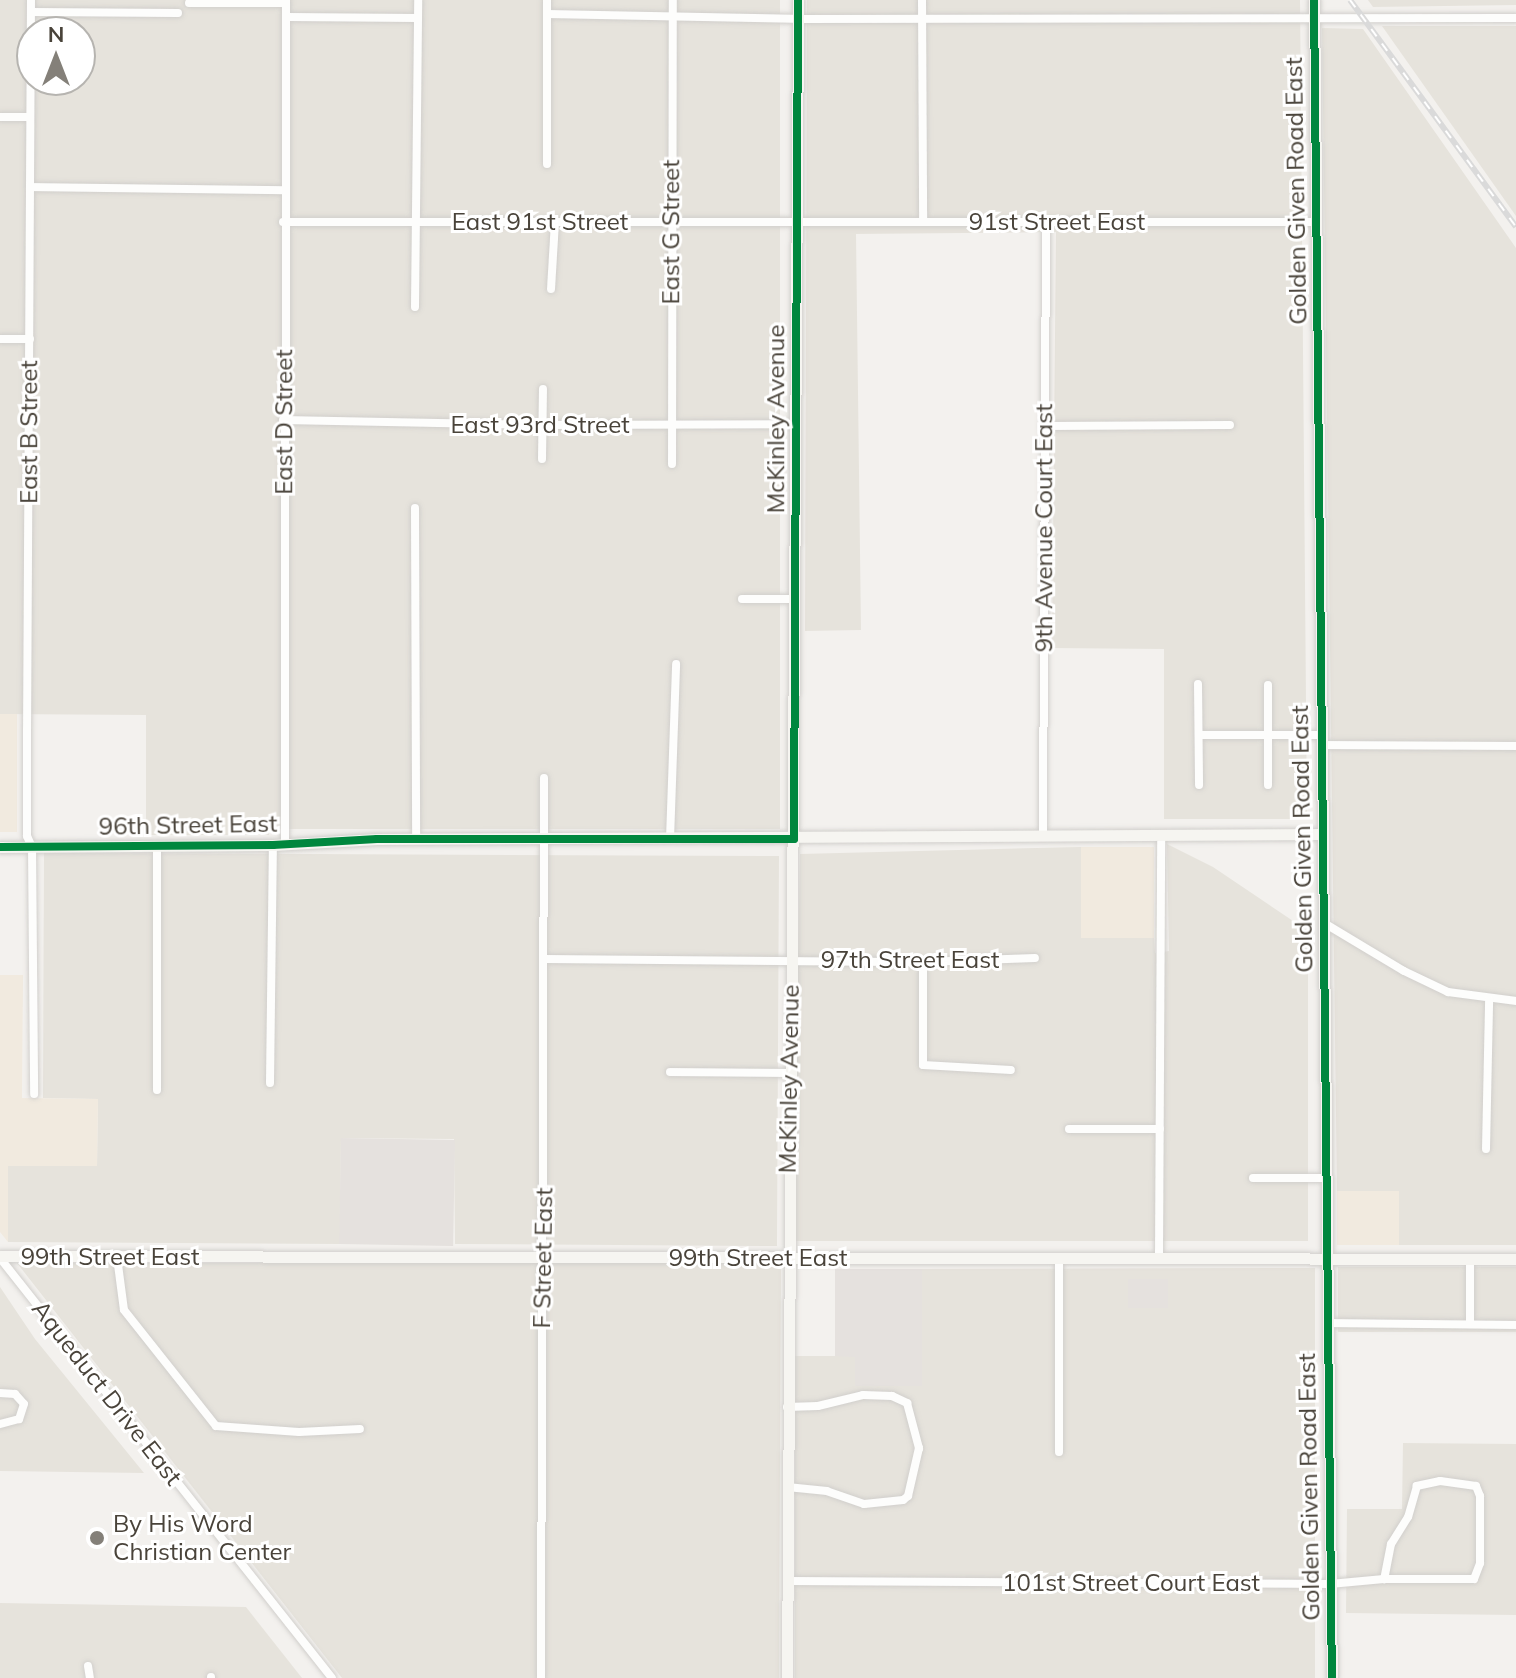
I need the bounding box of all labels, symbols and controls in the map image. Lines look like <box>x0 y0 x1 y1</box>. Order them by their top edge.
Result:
north arrow <box>16 16 96 96</box>
text: N <box>48 20 64 48</box>
street label: Golden Given Road East <box>1279 57 1313 325</box>
street label: East G Street <box>657 160 685 304</box>
street label: East 91st Street <box>452 208 628 236</box>
street label: 91st Street East <box>969 208 1145 236</box>
street label: McKinley Avenue <box>762 325 790 513</box>
street label: East D Street <box>270 349 298 495</box>
street label: East B Street <box>15 360 43 504</box>
street label: 9th Avenue Court East <box>1030 404 1058 652</box>
street label: East 93rd Street <box>450 411 630 439</box>
street label: Golden Given Road East <box>1285 705 1319 973</box>
street label: 96th Street East <box>98 809 278 841</box>
street label: 97th Street East <box>821 946 999 974</box>
street label: McKinley Avenue <box>773 984 805 1174</box>
street label: F Street East <box>527 1187 559 1329</box>
street label: 99th Street East <box>21 1243 199 1271</box>
street label: 99th Street East <box>669 1244 847 1272</box>
street label: Aqueduct Drive East <box>26 1295 188 1491</box>
street label: Golden Given Road East <box>1292 1353 1326 1621</box>
place label: By His Word Christian Center <box>113 1510 291 1566</box>
marker: By His Word Christian Center <box>88 1529 106 1547</box>
street label: 101st Street Court East <box>1002 1569 1260 1597</box>

